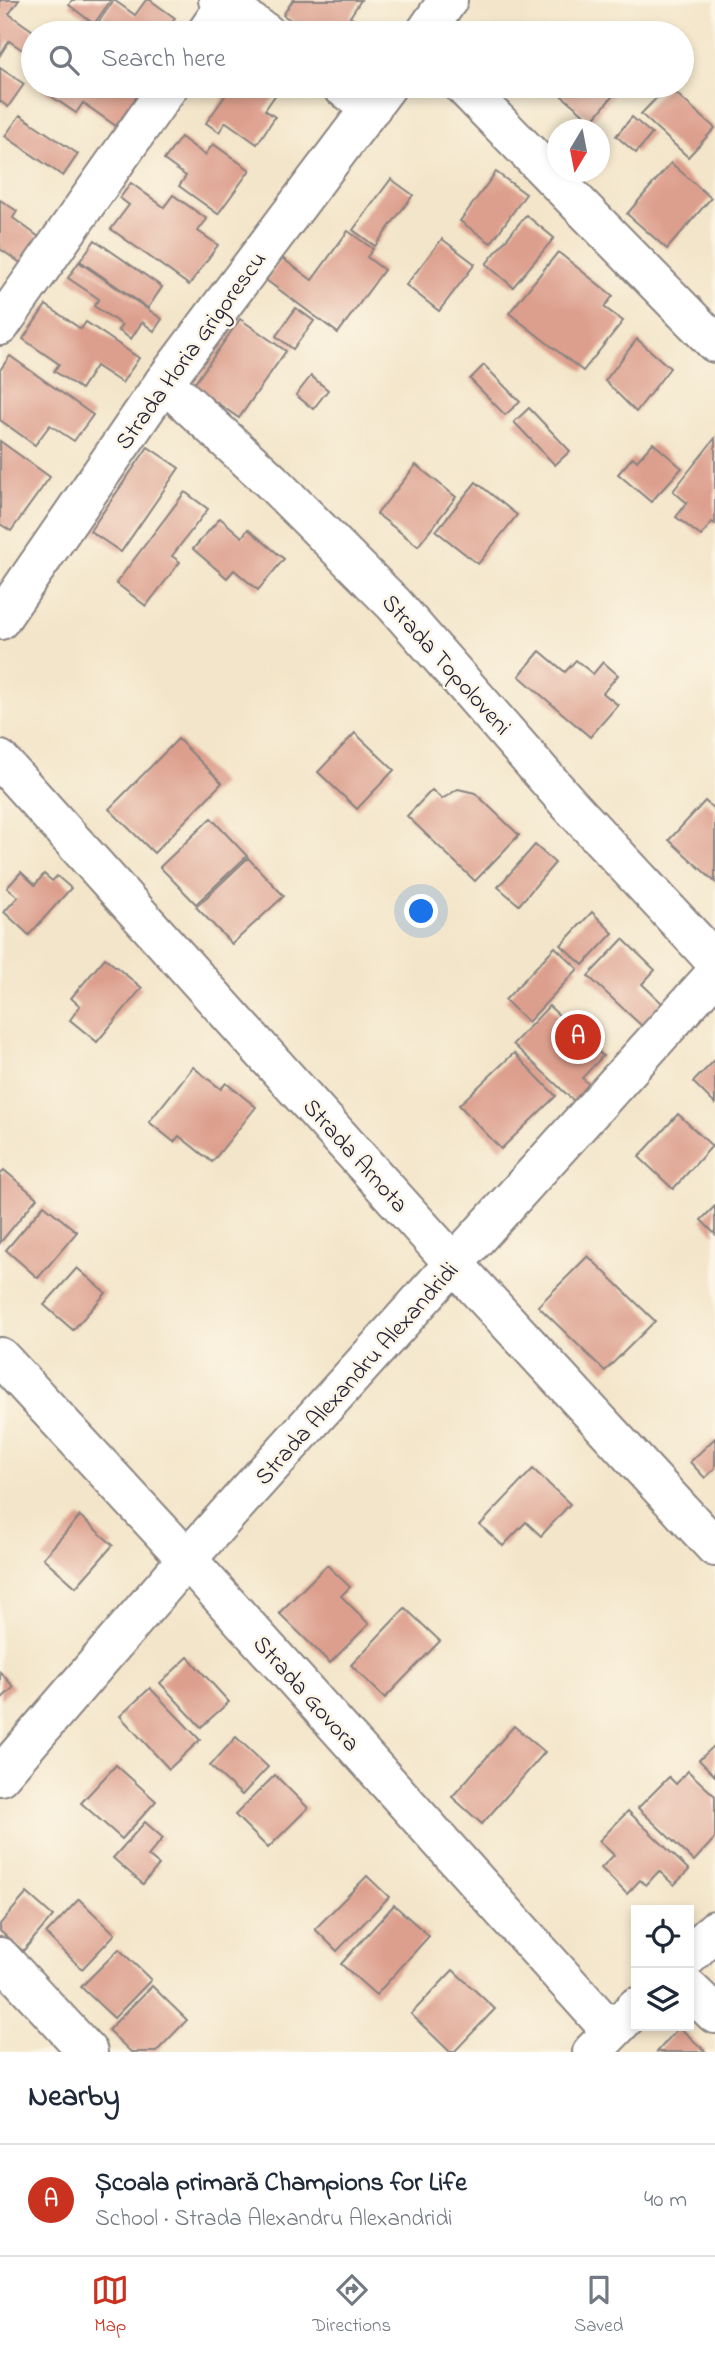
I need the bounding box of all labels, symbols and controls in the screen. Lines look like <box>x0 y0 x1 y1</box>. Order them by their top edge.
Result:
search box <box>21 21 694 98</box>
icon: search <box>45 41 83 79</box>
text: Search here <box>101 41 226 79</box>
north arrow <box>547 119 610 182</box>
street label: Strada Horia Grigorescu <box>108 245 276 458</box>
street label: Strada Topoloveni <box>372 587 518 744</box>
your location <box>404 894 438 928</box>
pin: A <box>555 1011 601 1063</box>
street label: Strada Arnota <box>293 1091 415 1222</box>
street label: Strada Alexandru Alexandridi <box>248 1255 468 1494</box>
street label: Strada Govora <box>243 1629 367 1761</box>
map controls <box>631 1905 694 2031</box>
button: locate <box>631 1905 694 1968</box>
button: layers <box>631 1968 694 2031</box>
text: Nearby <box>28 2076 120 2120</box>
text: Școala primară Champions for Life <box>95 2165 467 2203</box>
text: A <box>44 2184 58 2217</box>
text: 40 m <box>644 2184 687 2217</box>
text: School · Strada Alexandru Alexandridi <box>95 2203 453 2236</box>
tab: Map <box>91 2271 129 2340</box>
tab: Directions <box>312 2271 391 2340</box>
tab: Saved <box>574 2271 624 2340</box>

